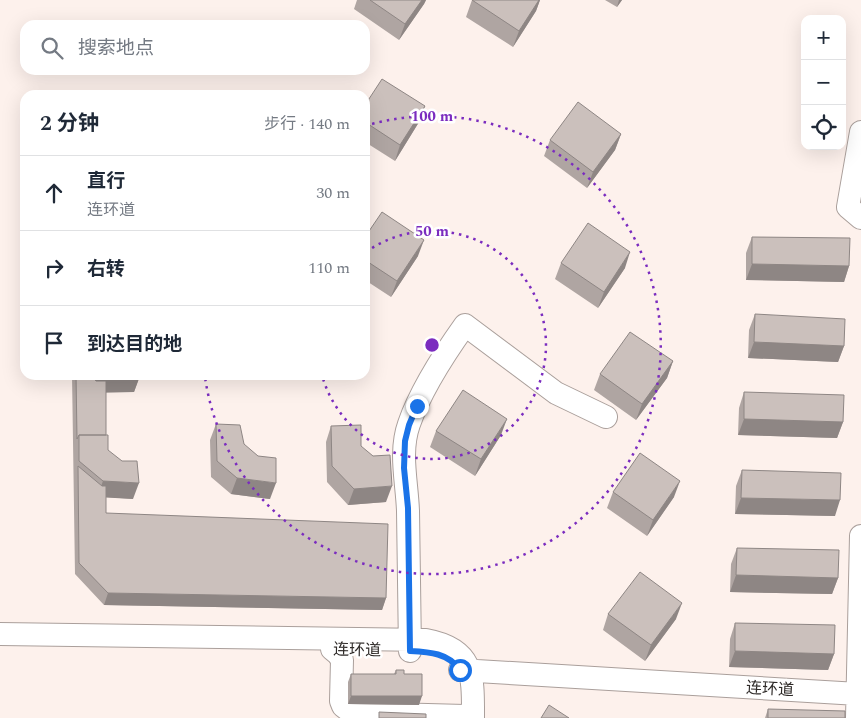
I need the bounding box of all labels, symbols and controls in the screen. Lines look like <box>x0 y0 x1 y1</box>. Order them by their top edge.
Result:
map controls <box>801 15 846 150</box>
button: + <box>801 15 846 60</box>
search box <box>20 20 370 75</box>
icon: search <box>38 34 66 62</box>
text: 搜索地点 <box>78 34 154 63</box>
button: − <box>801 60 846 105</box>
text: 100 m <box>411 105 454 128</box>
button: locate <box>801 105 846 150</box>
text: 2 分钟 <box>40 108 99 140</box>
text: 步行 · 140 m <box>264 112 350 136</box>
text: 直行 <box>87 167 125 196</box>
icon: ahead <box>40 179 68 207</box>
text: 30 m <box>316 181 350 205</box>
text: 连环道 <box>87 198 135 222</box>
text: 50 m <box>415 220 450 243</box>
icon: right <box>40 254 68 282</box>
text: 右转 <box>87 255 125 284</box>
text: 110 m <box>308 256 350 280</box>
icon: arrive <box>40 329 68 357</box>
text: 到达目的地 <box>87 330 182 359</box>
centre of rings <box>423 336 441 354</box>
route end <box>406 395 429 418</box>
street label: 连环道 <box>333 638 381 662</box>
route start <box>449 659 472 682</box>
street label: 连环道 <box>745 676 795 702</box>

